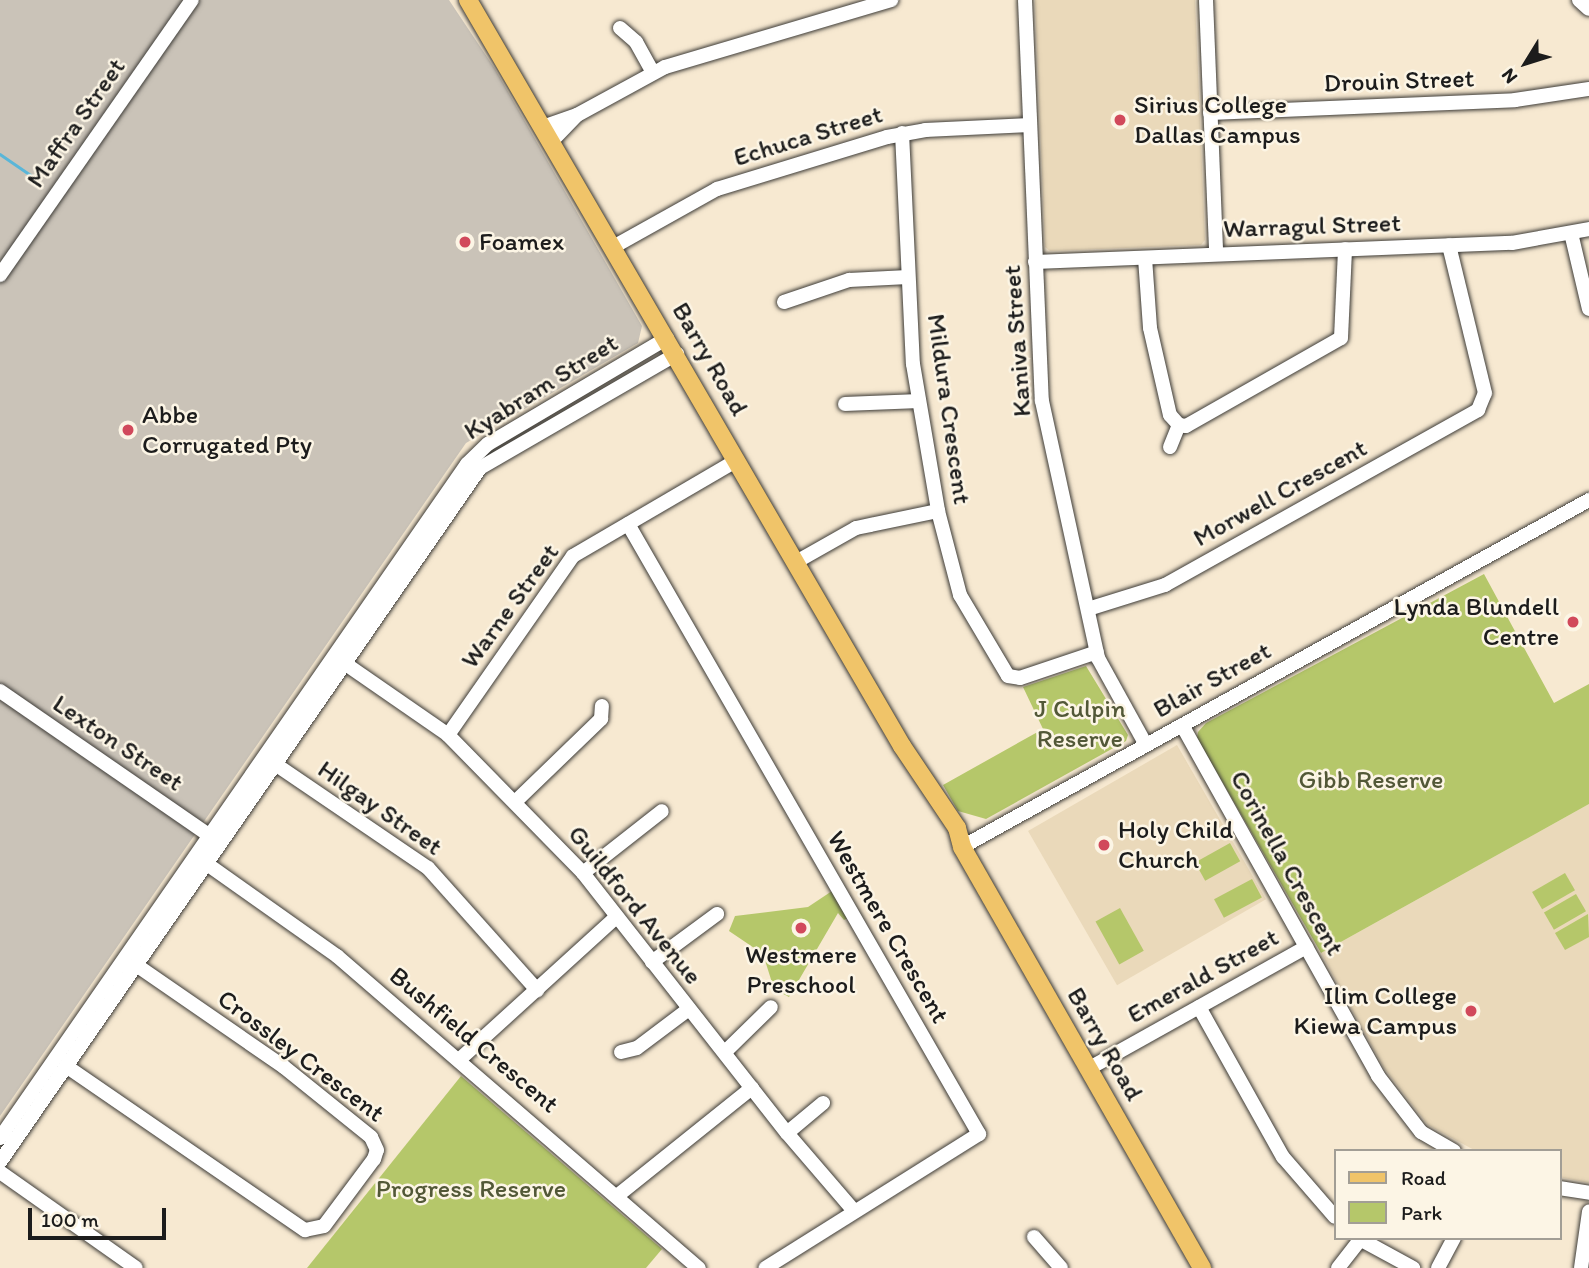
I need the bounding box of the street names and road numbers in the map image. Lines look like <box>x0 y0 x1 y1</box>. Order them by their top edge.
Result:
street label: Maffra Street <box>20 52 132 194</box>
street label: Drouin Street <box>1323 63 1475 99</box>
street label: Echuca Street <box>730 99 886 173</box>
street label: Warragul Street <box>1223 207 1401 245</box>
street label: Kaniva Street <box>996 264 1038 418</box>
street label: Barry Road <box>665 297 755 421</box>
street label: Mildura Crescent <box>920 312 978 506</box>
street label: Kyabram Street <box>459 327 623 447</box>
street label: Morwell Crescent <box>1187 432 1373 554</box>
street label: Warne Street <box>454 538 566 674</box>
street label: Blair Street <box>1148 635 1276 725</box>
street label: Lexton Street <box>47 688 189 798</box>
street label: Hilgay Street <box>312 754 448 862</box>
street label: Corinella Crescent <box>1223 765 1351 961</box>
street label: Guildford Avenue <box>562 820 708 990</box>
street label: Westmere Crescent <box>820 825 956 1029</box>
street label: Emerald Street <box>1122 922 1284 1030</box>
street label: Bushfield Crescent <box>383 960 565 1120</box>
street label: Barry Road <box>1060 982 1150 1106</box>
street label: Crossley Crescent <box>211 983 391 1129</box>

